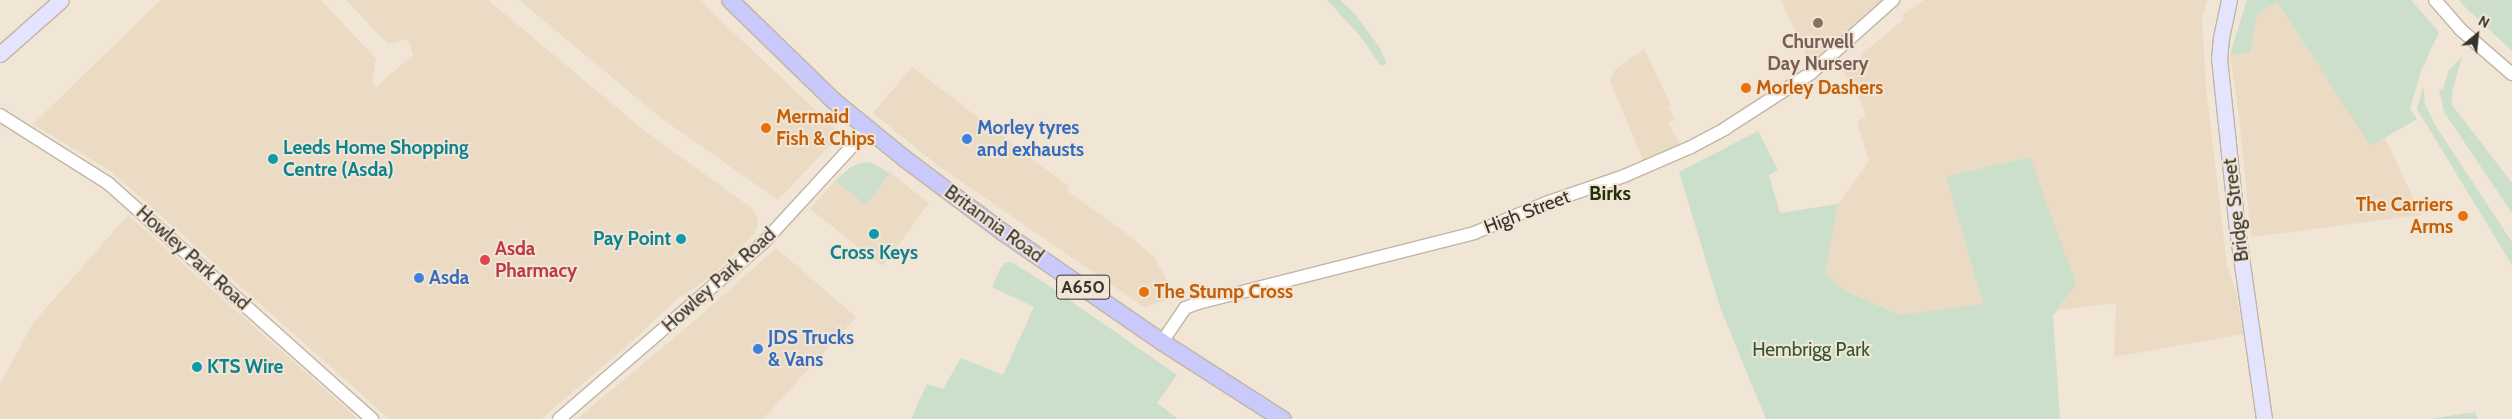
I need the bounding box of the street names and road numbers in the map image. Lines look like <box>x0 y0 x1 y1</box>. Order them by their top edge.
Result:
street label: Bridge Street <box>2218 157 2254 263</box>
street label: Britannia Road <box>940 180 1048 268</box>
street label: High Street <box>1481 185 1573 239</box>
street label: Howley Park Road <box>132 201 254 315</box>
street label: Howley Park Road <box>658 223 780 337</box>
road number: A650 <box>1056 272 1110 302</box>

